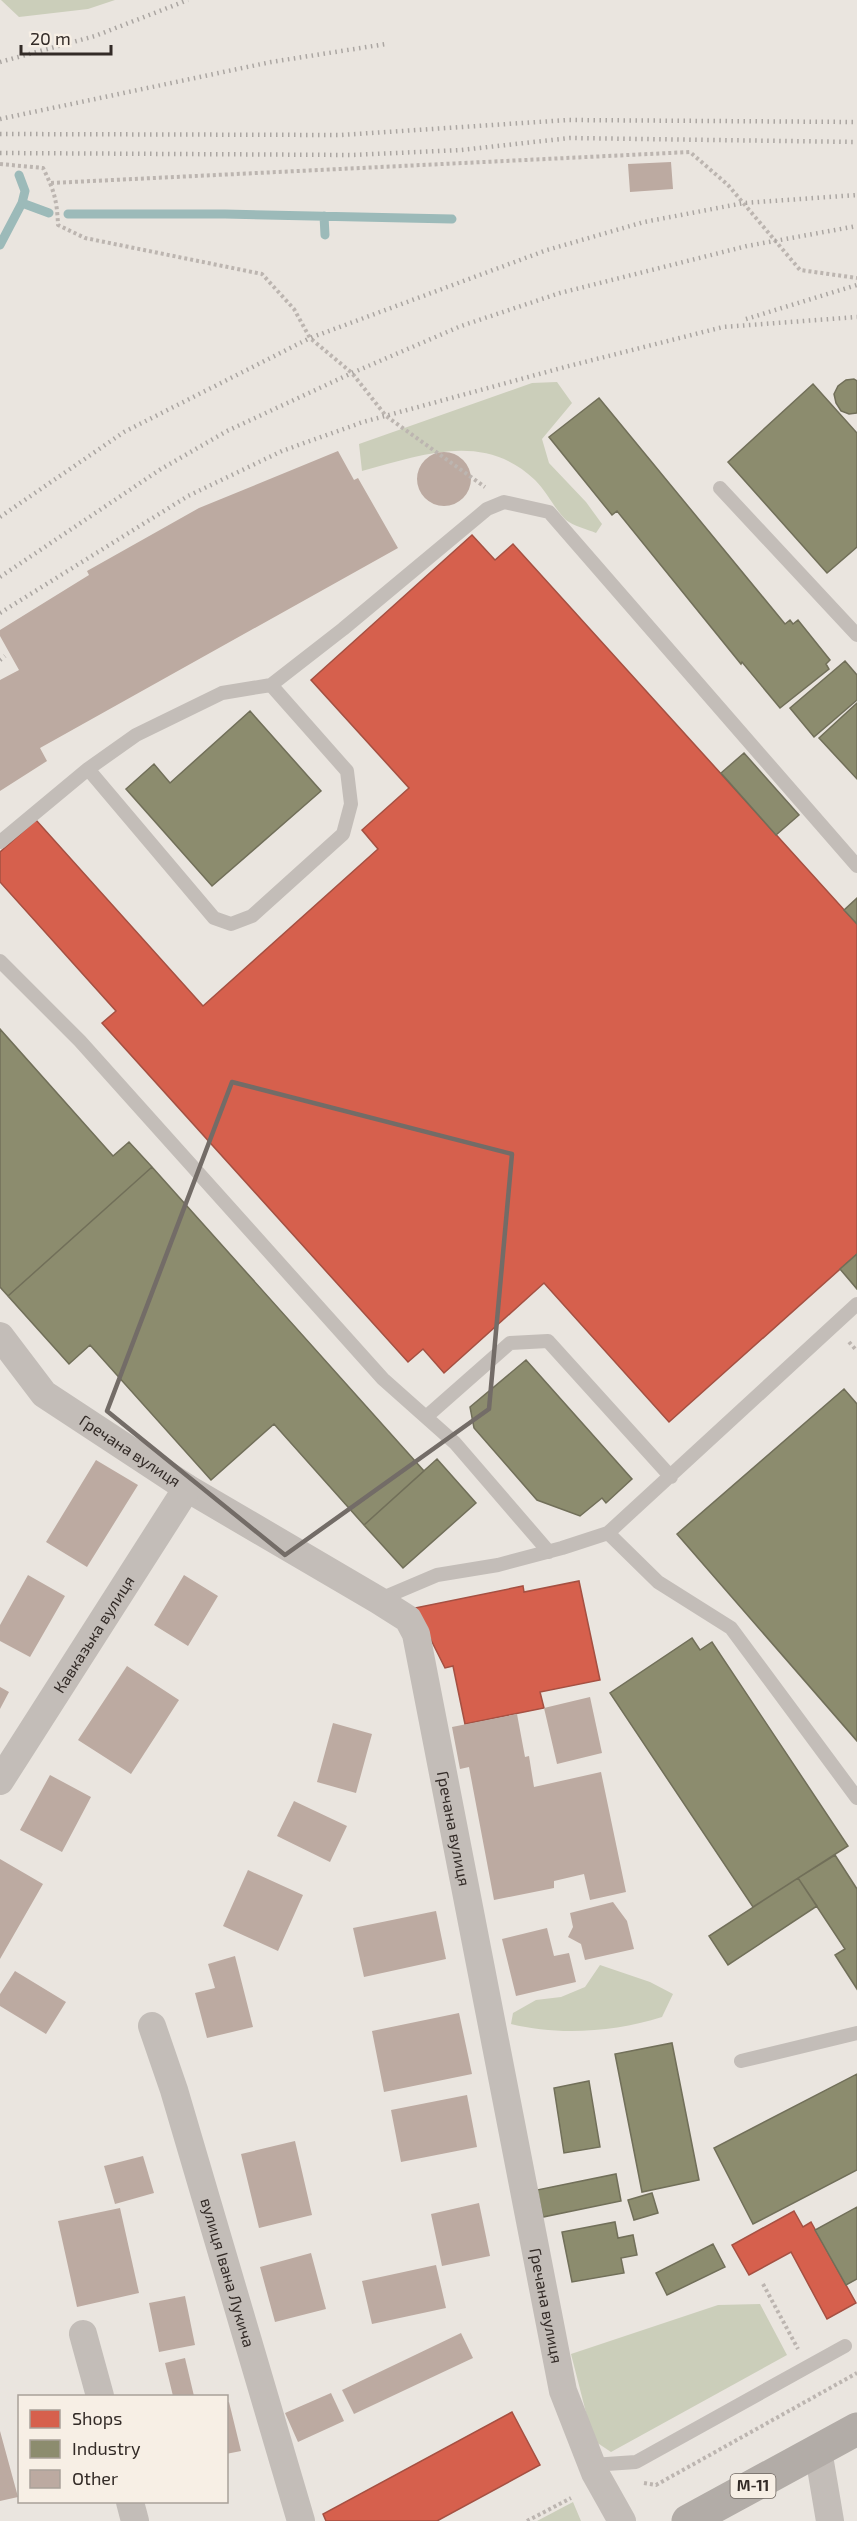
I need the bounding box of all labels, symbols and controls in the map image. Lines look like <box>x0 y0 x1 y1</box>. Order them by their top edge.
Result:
scale bar <box>21 18 111 56</box>
text: 20 m <box>30 27 71 49</box>
street label: Гречана вулиця <box>76 1410 185 1490</box>
street label: Кавказька вулиця <box>49 1572 138 1696</box>
street label: Гречана вулиця <box>434 1769 475 1888</box>
street label: вулиця Івана Лукича <box>197 2195 259 2349</box>
street label: Гречана вулиця <box>526 2246 567 2365</box>
legend <box>18 2395 228 2503</box>
text: Shops <box>72 2407 122 2429</box>
text: Industry <box>72 2437 141 2459</box>
text: Other <box>72 2467 118 2489</box>
road number: М-11 <box>730 2474 776 2498</box>

